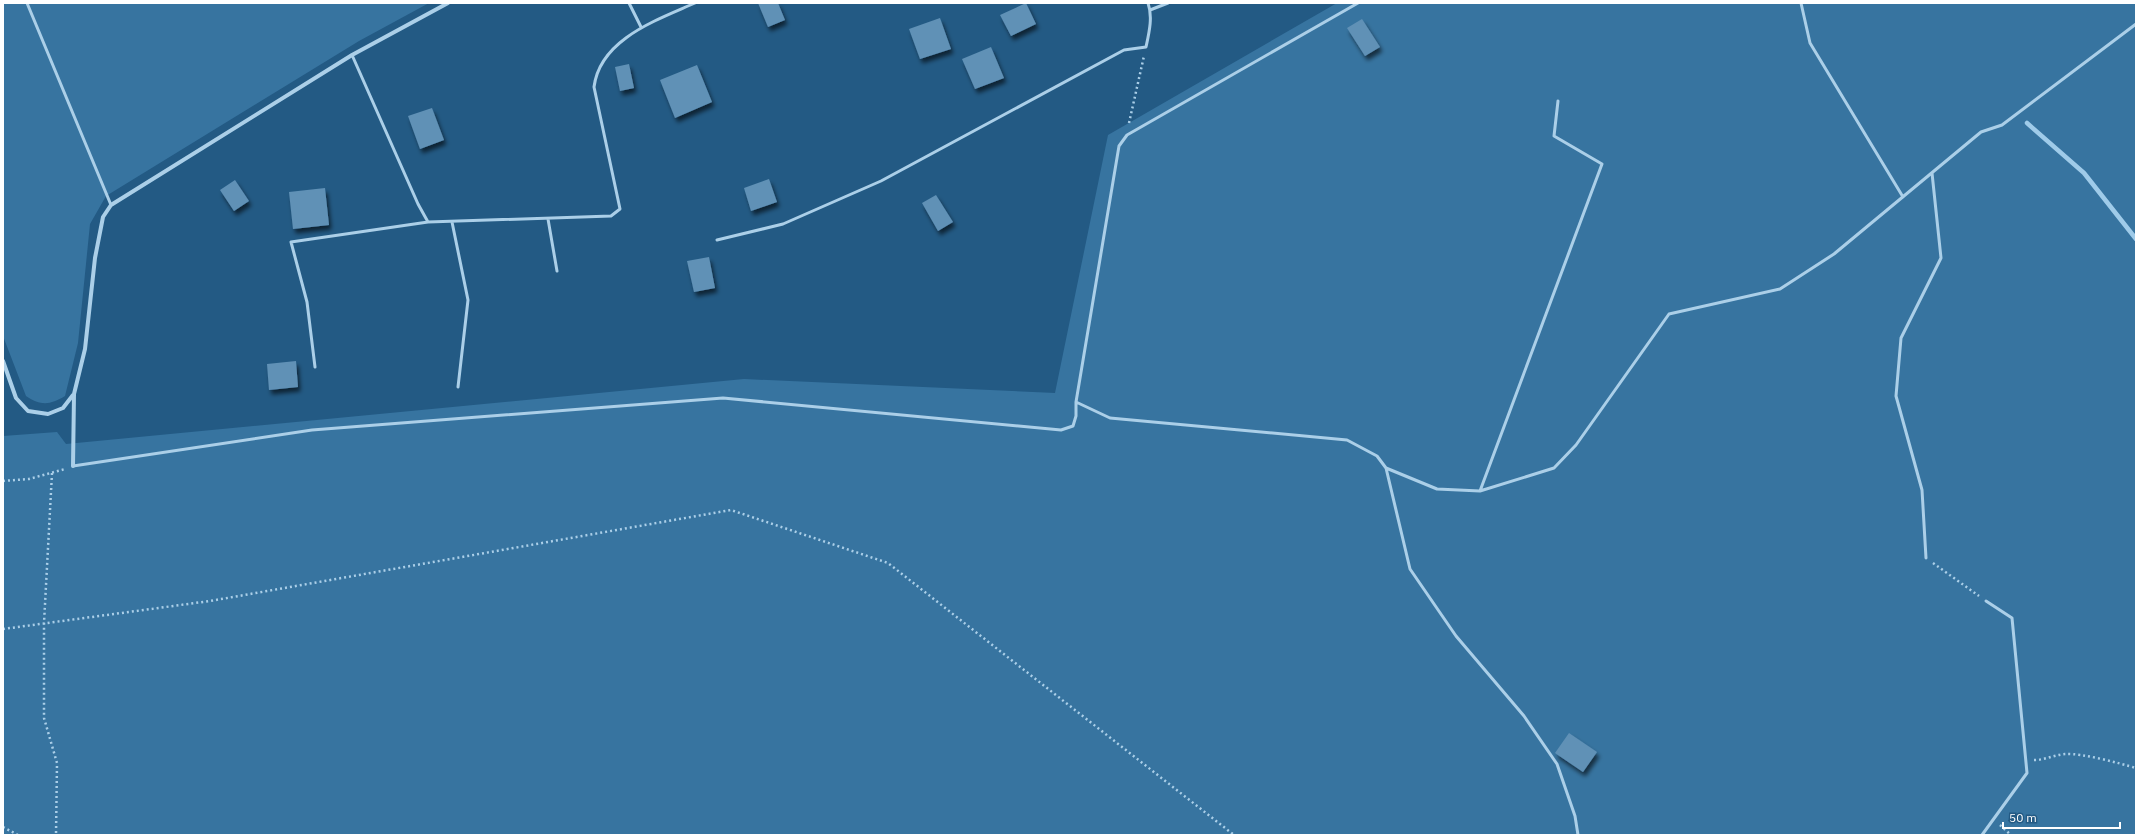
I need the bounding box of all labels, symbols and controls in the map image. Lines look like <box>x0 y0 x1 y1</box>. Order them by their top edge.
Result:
scale bar <box>2003 804 2120 830</box>
text: 50 m <box>2009 810 2037 825</box>

